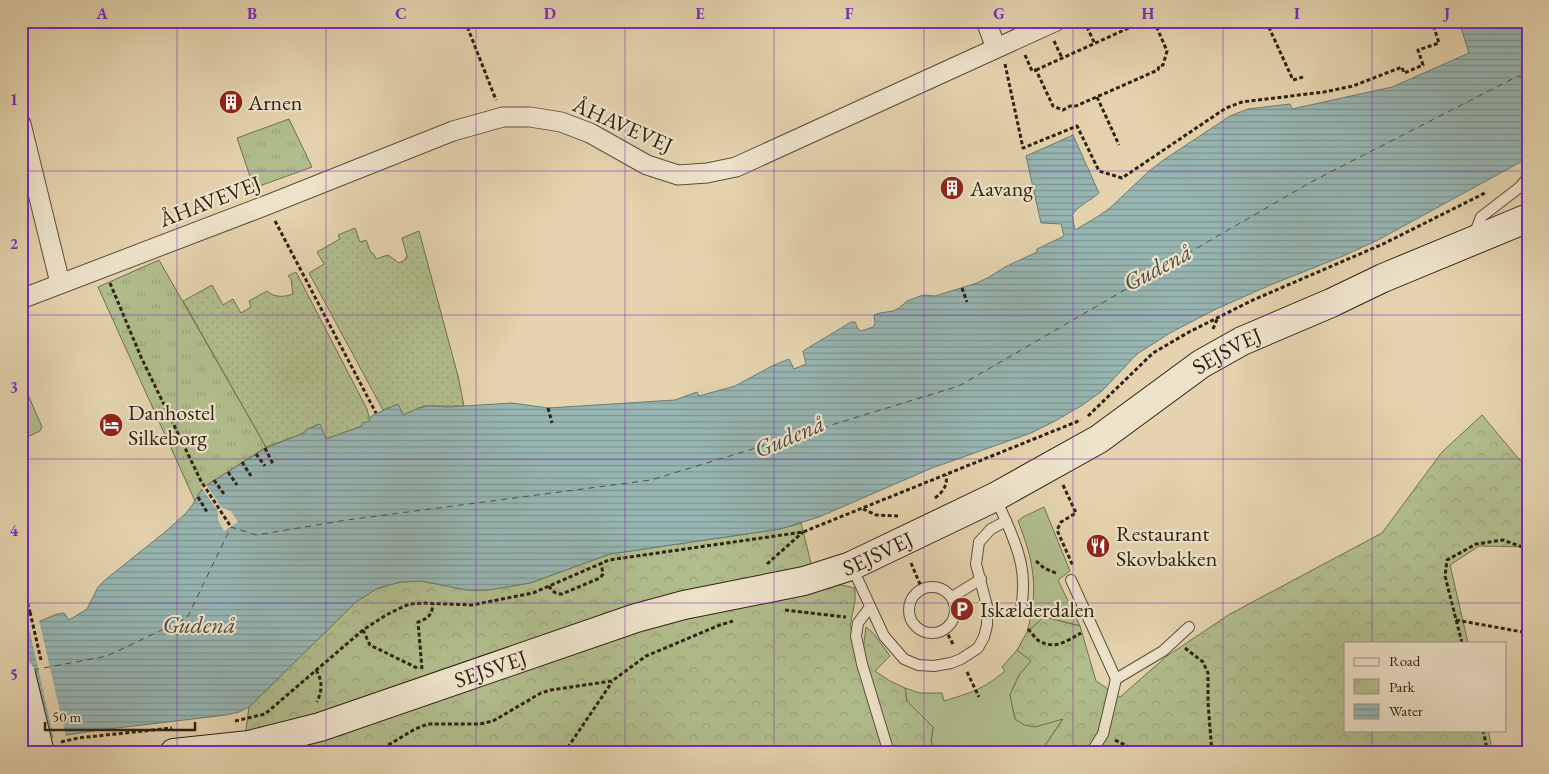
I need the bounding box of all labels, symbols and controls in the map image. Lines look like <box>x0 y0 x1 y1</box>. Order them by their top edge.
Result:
text: A <box>95 3 108 24</box>
text: B <box>247 3 257 24</box>
text: C <box>395 3 407 24</box>
text: D <box>544 3 556 24</box>
text: E <box>695 3 705 24</box>
text: F <box>845 3 854 24</box>
text: G <box>993 3 1005 24</box>
text: H <box>1142 3 1155 24</box>
text: I <box>1294 3 1300 24</box>
text: J <box>1442 3 1450 24</box>
place label: Arnen <box>247 88 303 117</box>
text: 1 <box>10 89 18 110</box>
building icon: Arnen <box>218 89 244 115</box>
street label: ÅHAVEVEJ <box>567 90 678 160</box>
street label: ÅHAVEVEJ <box>154 168 265 234</box>
place label: Aavang <box>969 174 1033 203</box>
building icon: Aavang <box>939 175 965 201</box>
text: 2 <box>10 233 19 254</box>
water label: Gudenå <box>1117 236 1197 298</box>
street label: SEJSVEJ <box>1186 320 1266 381</box>
text: 3 <box>10 377 18 398</box>
place label: Danhostel Silkeborg <box>128 398 215 452</box>
water label: Gudenå <box>749 407 829 465</box>
hotel icon: Danhostel Silkeborg <box>98 412 124 438</box>
place label: Restaurant Skovbakken <box>1116 519 1218 573</box>
text: 4 <box>10 520 19 541</box>
street label: SEJSVEJ <box>839 524 918 582</box>
restaurant icon: Restaurant Skovbakken <box>1085 533 1111 559</box>
place label: Iskælderdalen <box>980 595 1095 624</box>
parking icon: Iskælderdalen <box>949 596 975 622</box>
water label: Gudenå <box>162 609 236 640</box>
street label: SEJSVEJ <box>450 642 531 694</box>
legend <box>1344 642 1506 732</box>
text: Road <box>1389 651 1421 670</box>
text: 5 <box>10 664 18 685</box>
text: Park <box>1389 677 1416 696</box>
scale bar <box>45 699 195 731</box>
text: Water <box>1389 701 1423 720</box>
text: 50 m <box>52 707 81 726</box>

